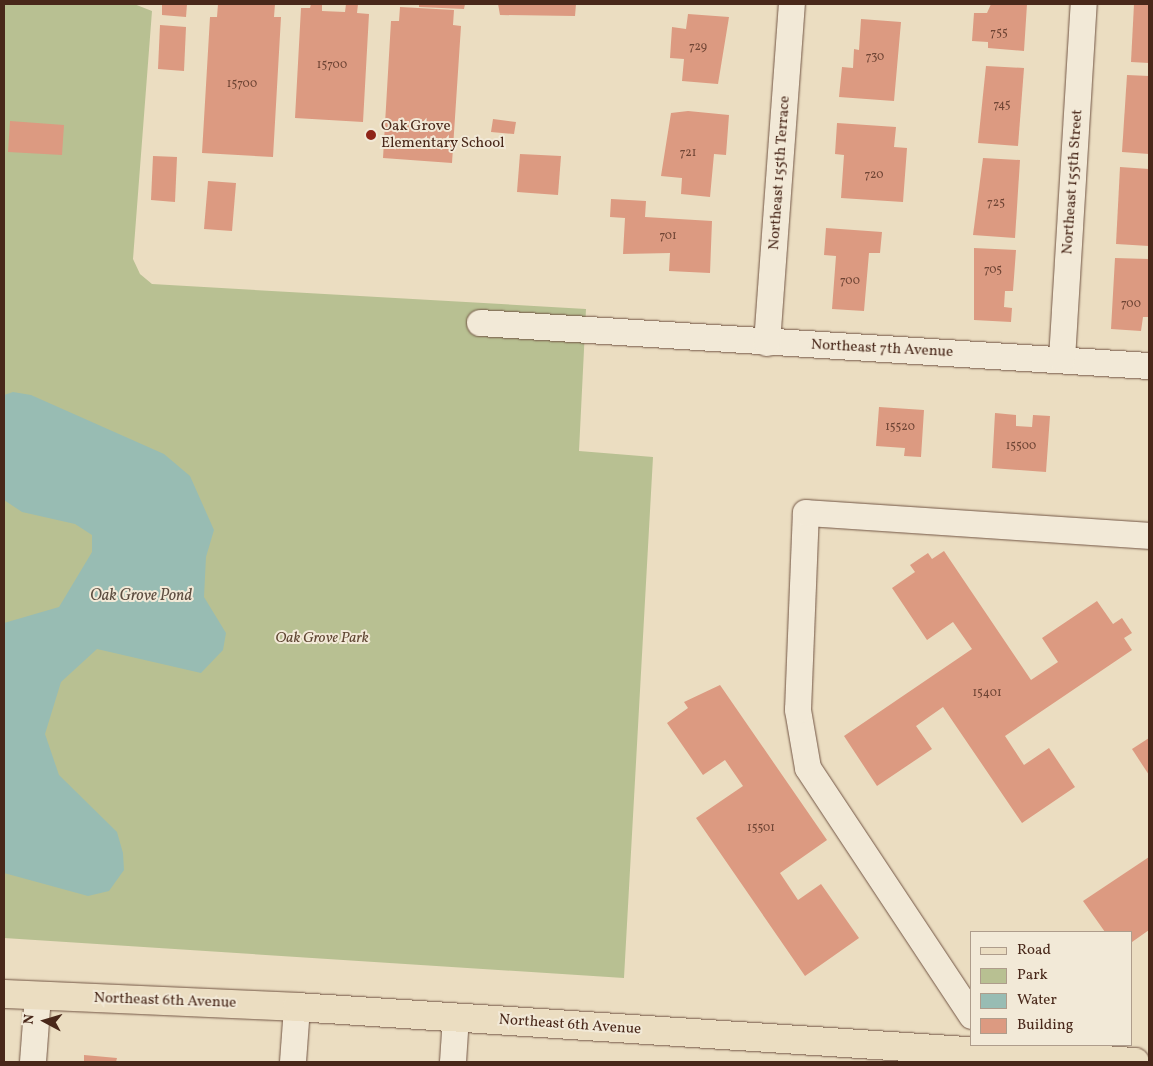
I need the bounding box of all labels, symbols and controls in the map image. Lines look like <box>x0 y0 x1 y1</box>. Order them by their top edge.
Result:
house number: 755 <box>990 27 1008 41</box>
house number: 729 <box>689 41 707 55</box>
house number: 730 <box>866 51 884 65</box>
house number: 15700 <box>317 59 347 73</box>
house number: 15700 <box>227 78 257 92</box>
street label: Northeast 155th Terrace <box>766 95 794 251</box>
house number: 745 <box>993 99 1011 113</box>
street label: Northeast 155th Street <box>1059 109 1087 255</box>
place label: Oak Grove Elementary School <box>381 117 505 152</box>
marker: Oak Grove Elementary School <box>365 129 377 141</box>
house number: 721 <box>680 147 696 161</box>
house number: 720 <box>864 169 884 183</box>
house number: 725 <box>987 197 1005 211</box>
house number: 701 <box>659 230 677 244</box>
house number: 705 <box>984 264 1002 278</box>
house number: 700 <box>840 275 860 289</box>
house number: 700 <box>1121 298 1141 312</box>
street label: Northeast 7th Avenue <box>810 336 954 362</box>
house number: 15520 <box>885 421 915 435</box>
house number: 15500 <box>1006 440 1036 454</box>
water label: Oak Grove Pond <box>90 586 192 606</box>
park label: Oak Grove Park <box>275 630 369 648</box>
house number: 15401 <box>972 687 1002 701</box>
house number: 15501 <box>747 822 775 836</box>
legend <box>970 931 1133 1046</box>
text: Road <box>1017 940 1051 961</box>
text: Park <box>1017 965 1048 986</box>
street label: Northeast 6th Avenue <box>93 990 237 1012</box>
text: Water <box>1017 990 1057 1011</box>
north arrow <box>20 996 70 1046</box>
street label: Northeast 6th Avenue <box>498 1011 642 1039</box>
text: N <box>20 1013 40 1025</box>
text: Building <box>1017 1015 1073 1036</box>

